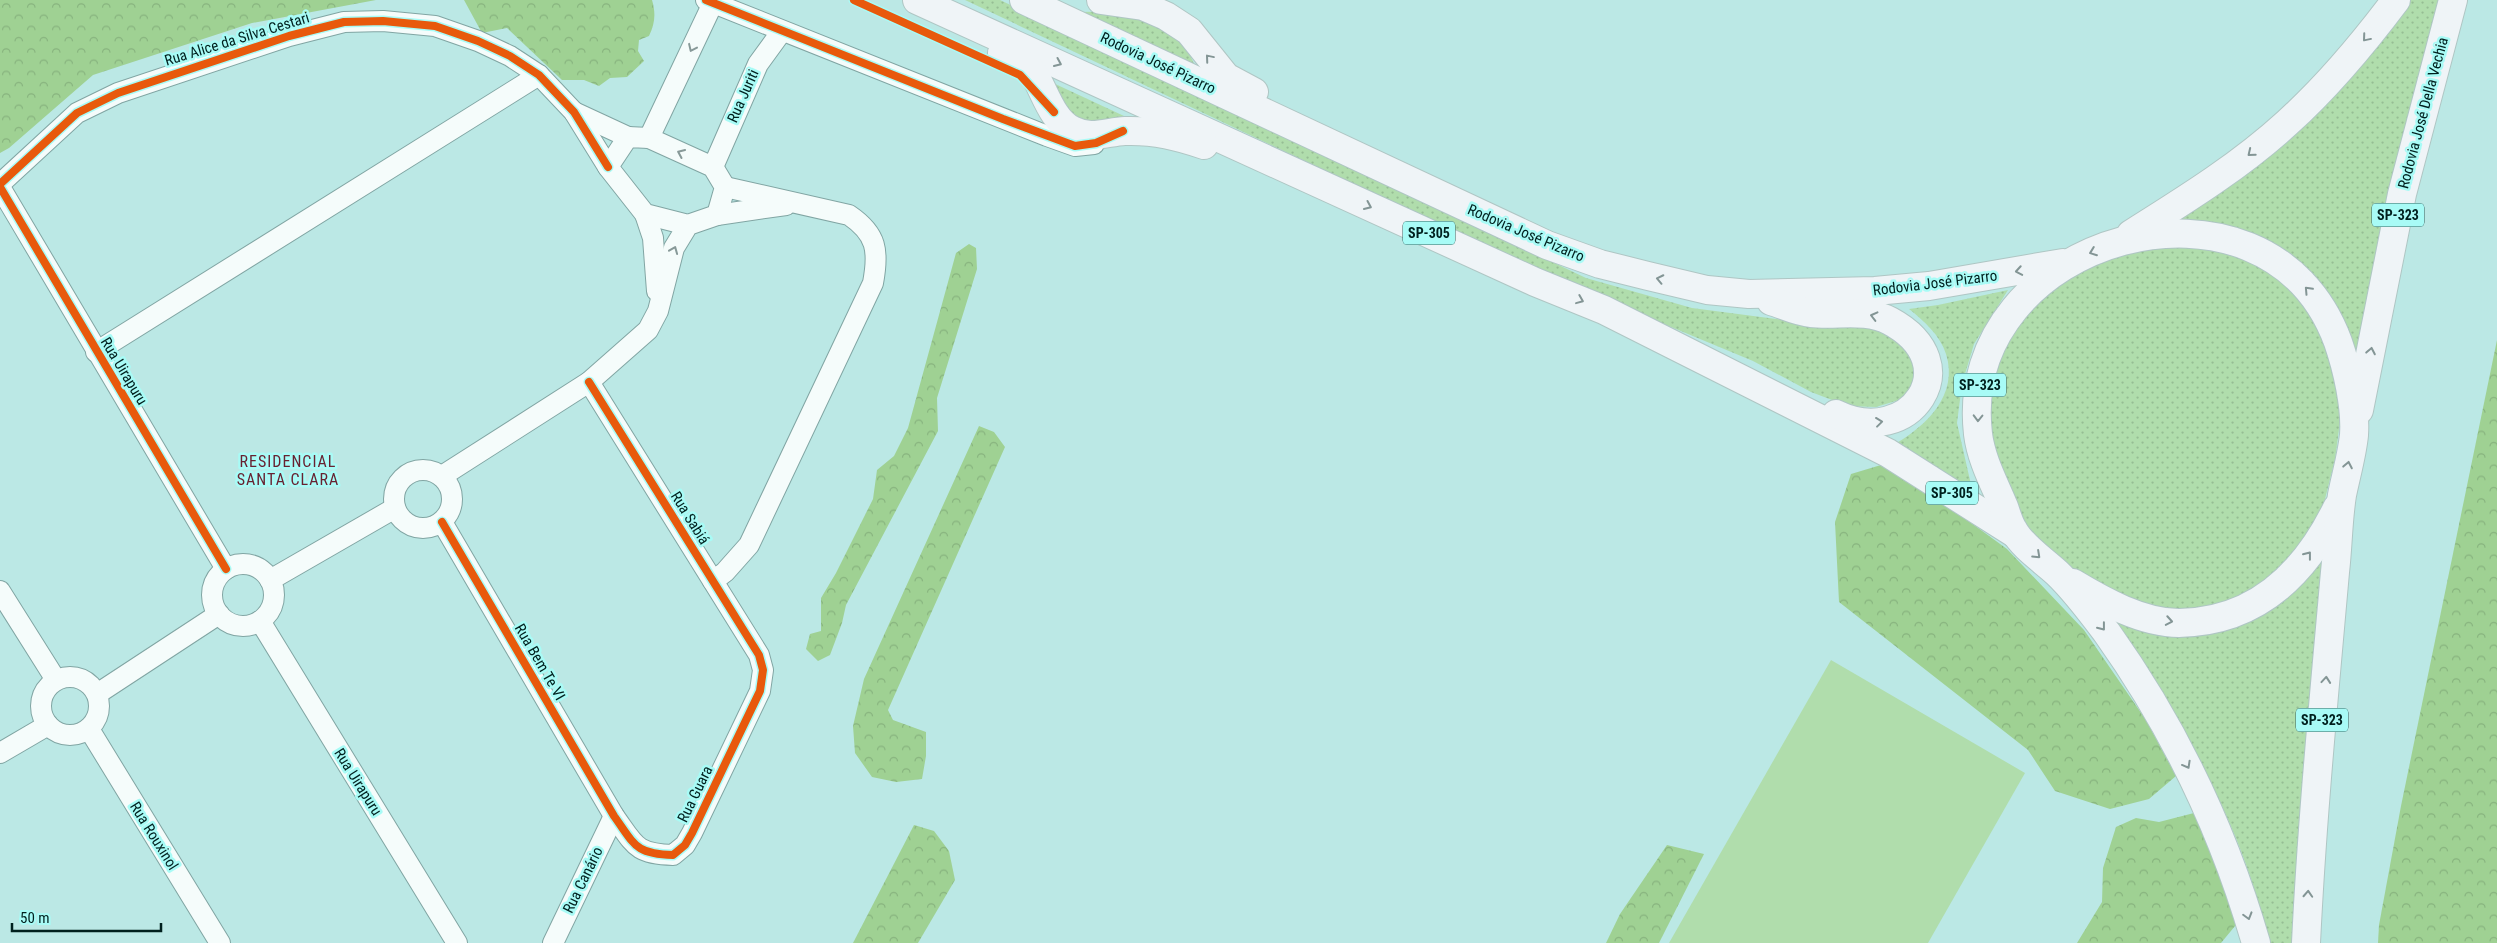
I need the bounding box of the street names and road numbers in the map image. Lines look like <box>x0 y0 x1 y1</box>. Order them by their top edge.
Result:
street label: Rua Alice da Silva Cestari <box>162 8 312 70</box>
street label: Rodovia José Pizarro <box>1098 28 1218 98</box>
street label: Rodovia José Della Vechia <box>2394 35 2452 191</box>
street label: Rua Juriti <box>723 67 763 125</box>
street label: Rodovia José Pizarro <box>1465 200 1587 266</box>
road number: SP-323 <box>2372 204 2424 226</box>
road number: SP-305 <box>1403 222 1455 244</box>
street label: Rodovia José Pizarro <box>1872 266 1998 300</box>
street label: Rua Uirapuru <box>97 334 151 408</box>
road number: SP-323 <box>1954 374 2006 396</box>
road number: SP-305 <box>1926 482 1978 504</box>
street label: Rua Sabiá <box>667 488 713 548</box>
street label: Rua Bem Te VI <box>511 621 569 703</box>
road number: SP-323 <box>2296 708 2348 732</box>
street label: Rua Uirapuru <box>330 745 386 819</box>
street label: Rua Guara <box>674 763 716 825</box>
street label: Rua Rouxinol <box>126 799 182 873</box>
street label: Rua Canário <box>559 844 607 916</box>

